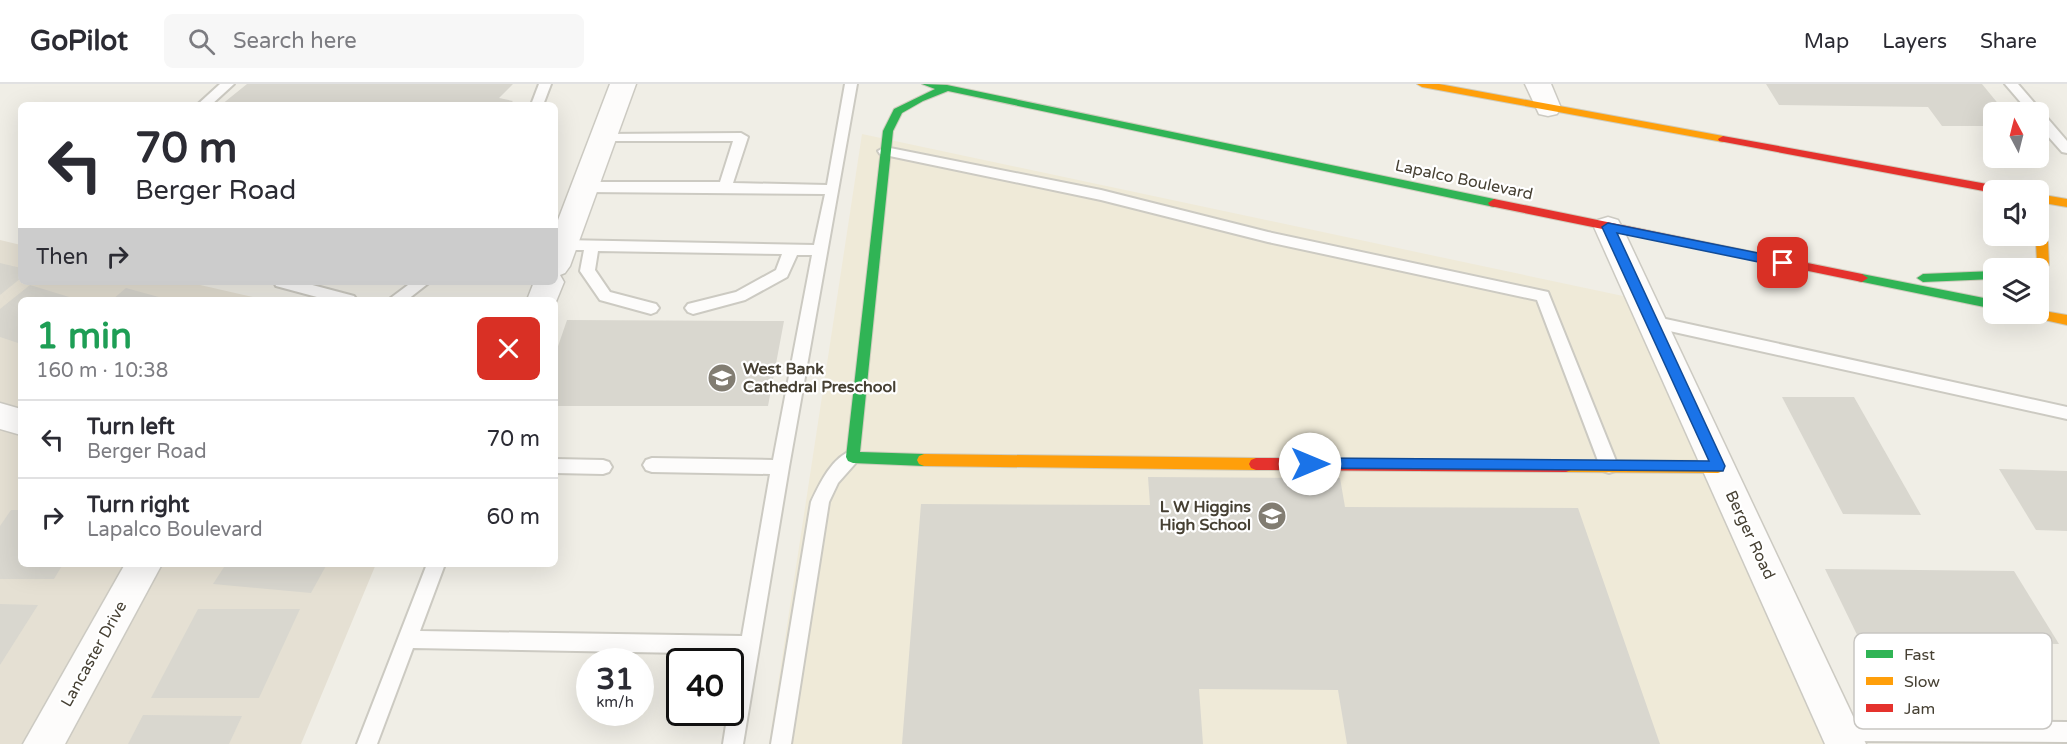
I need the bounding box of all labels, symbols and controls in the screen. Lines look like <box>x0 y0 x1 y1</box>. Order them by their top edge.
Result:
search box <box>164 14 584 68</box>
text: GoPilot <box>30 24 128 58</box>
icon: search <box>185 25 218 58</box>
text: Search here <box>233 28 357 54</box>
text: Map <box>1804 29 1849 54</box>
text: Layers <box>1882 29 1947 54</box>
text: Share <box>1980 29 2037 54</box>
north arrow <box>1983 102 2049 168</box>
map controls <box>1983 102 2049 324</box>
text: 70 m <box>135 123 237 174</box>
icon: left <box>36 126 114 204</box>
street label: Lapalco Boulevard <box>1393 156 1535 204</box>
text: Berger Road <box>135 174 296 207</box>
button: sound <box>1983 180 2049 246</box>
pin <box>1757 237 1808 288</box>
icon: right <box>101 240 134 273</box>
text: Then <box>36 244 89 270</box>
icon: arrive <box>1766 246 1799 279</box>
button: layers <box>1983 258 2049 324</box>
text: 1 min <box>36 315 132 358</box>
button: close <box>477 317 540 380</box>
text: 160 m · 10:38 <box>36 359 168 383</box>
place label: West Bank Cathedral Preschool <box>743 359 896 397</box>
school or university icon: West Bank Cathedral Preschool <box>706 362 738 394</box>
text: Turn left <box>87 414 175 440</box>
icon: left <box>36 423 69 456</box>
text: 70 m <box>486 426 540 452</box>
position arrow <box>1278 432 1342 496</box>
text: Berger Road <box>87 440 207 464</box>
street label: Berger Road <box>1721 487 1779 583</box>
text: Turn right <box>87 492 189 518</box>
place label: L W Higgins High School <box>1160 497 1251 535</box>
school or university icon: L W Higgins High School <box>1256 500 1288 532</box>
icon: right <box>36 501 69 534</box>
text: 60 m <box>486 504 540 530</box>
text: Lapalco Boulevard <box>87 518 263 542</box>
street label: Lancaster Drive <box>57 598 131 710</box>
legend <box>1854 633 2052 729</box>
text: Fast <box>1904 645 1935 665</box>
speed limit sign: 40 <box>666 648 744 726</box>
text: 31 <box>596 661 634 698</box>
text: Slow <box>1904 672 1940 692</box>
text: km/h <box>596 693 634 711</box>
text: Jam <box>1904 699 1935 719</box>

